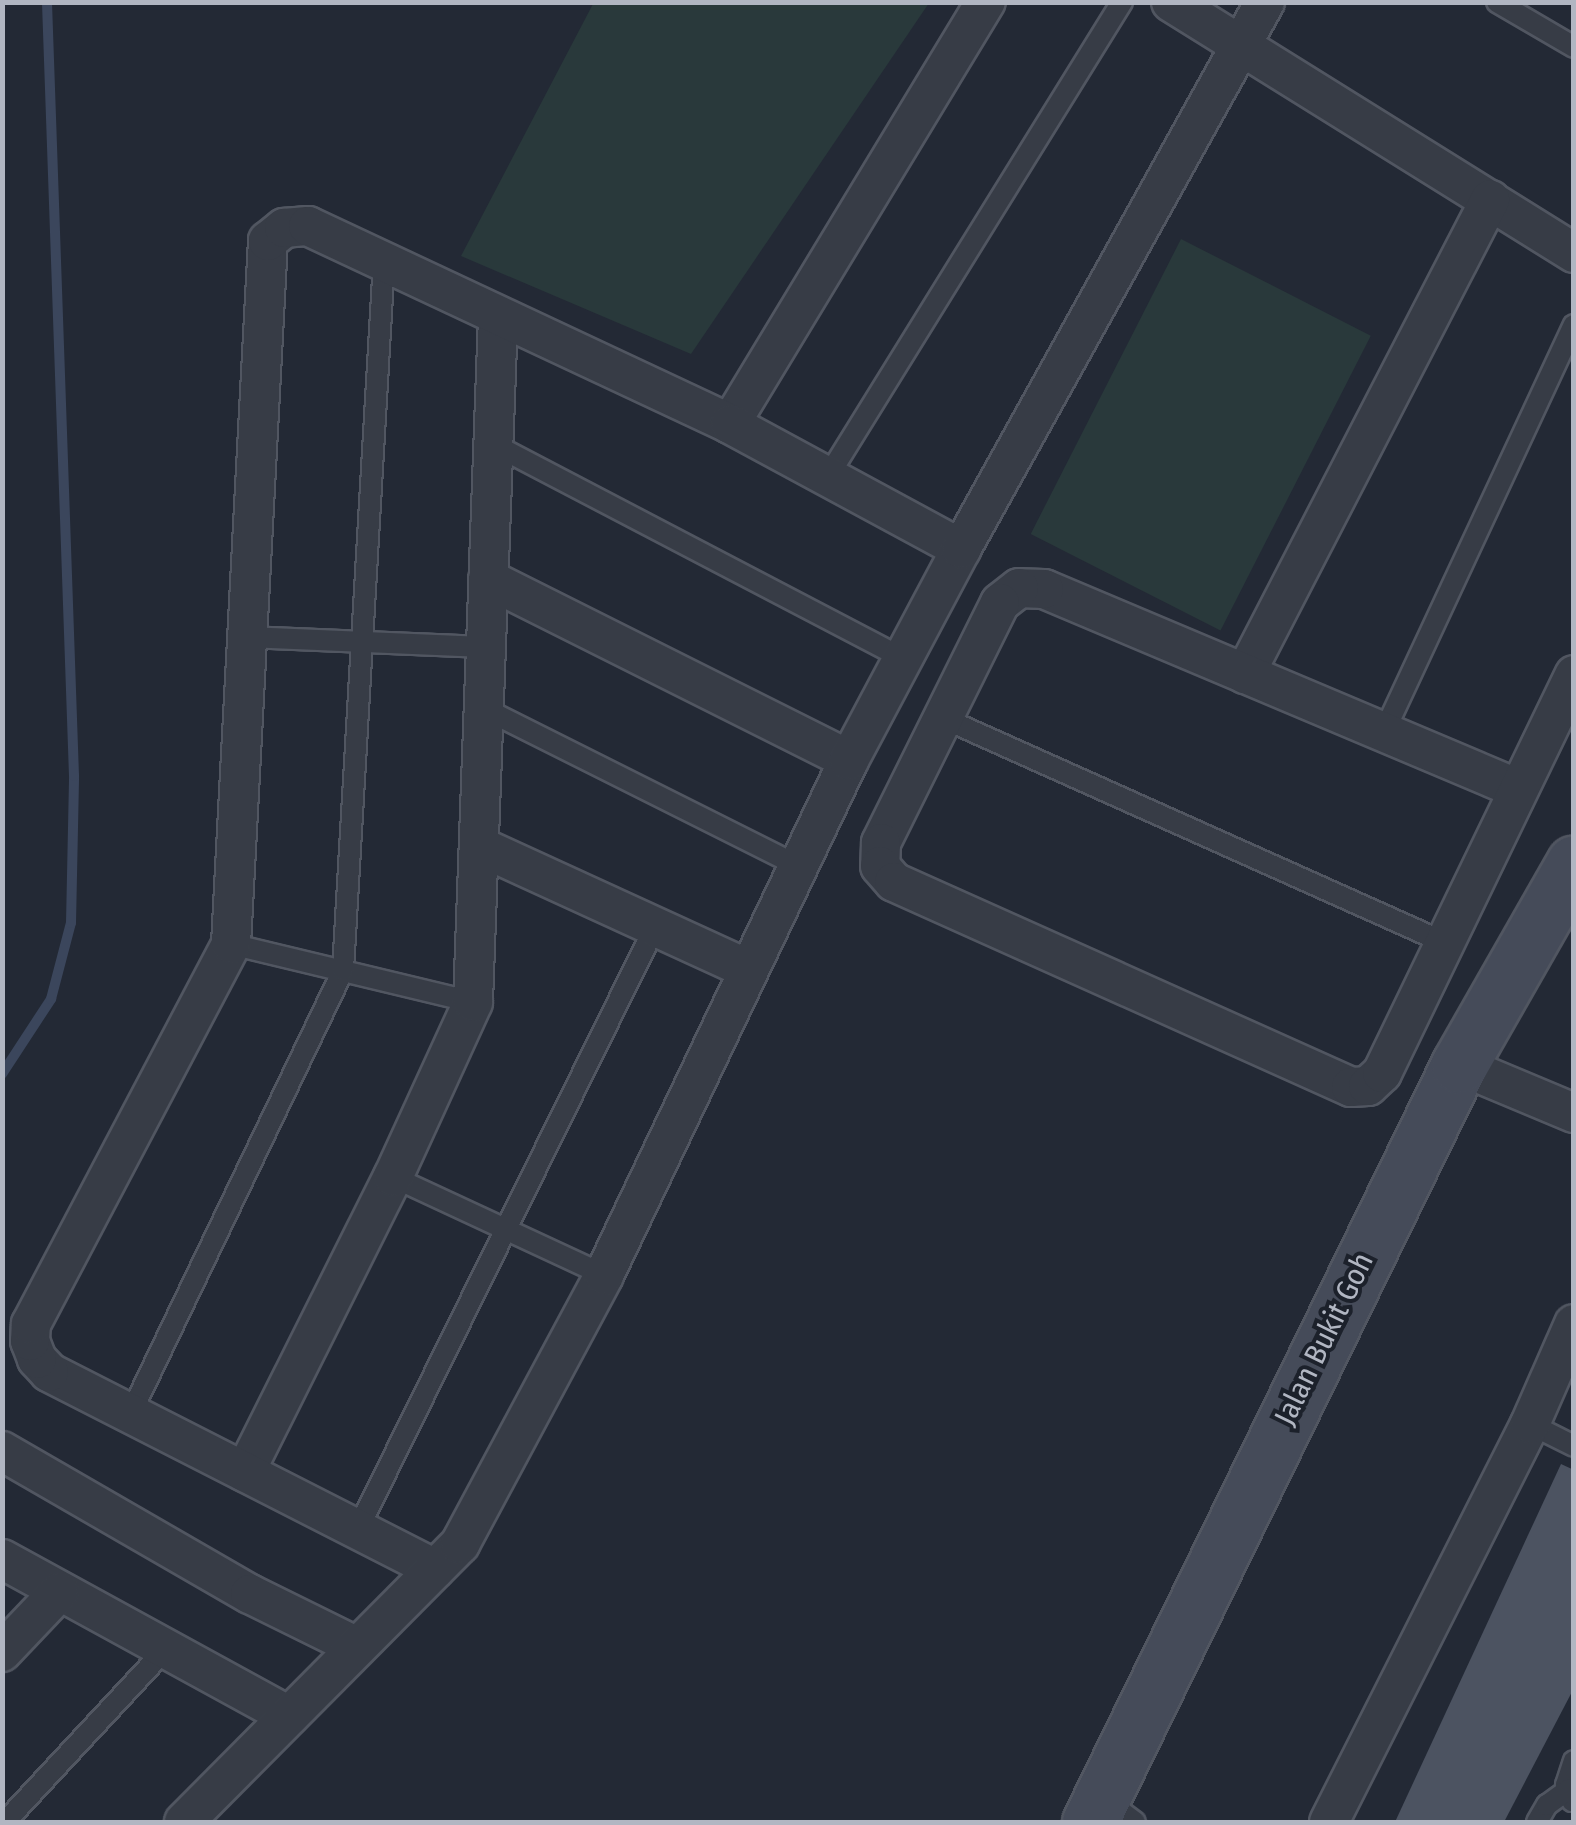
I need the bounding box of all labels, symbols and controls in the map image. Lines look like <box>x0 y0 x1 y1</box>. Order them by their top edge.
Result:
street label: Jalan Bukit Goh <box>1267 1247 1381 1431</box>

